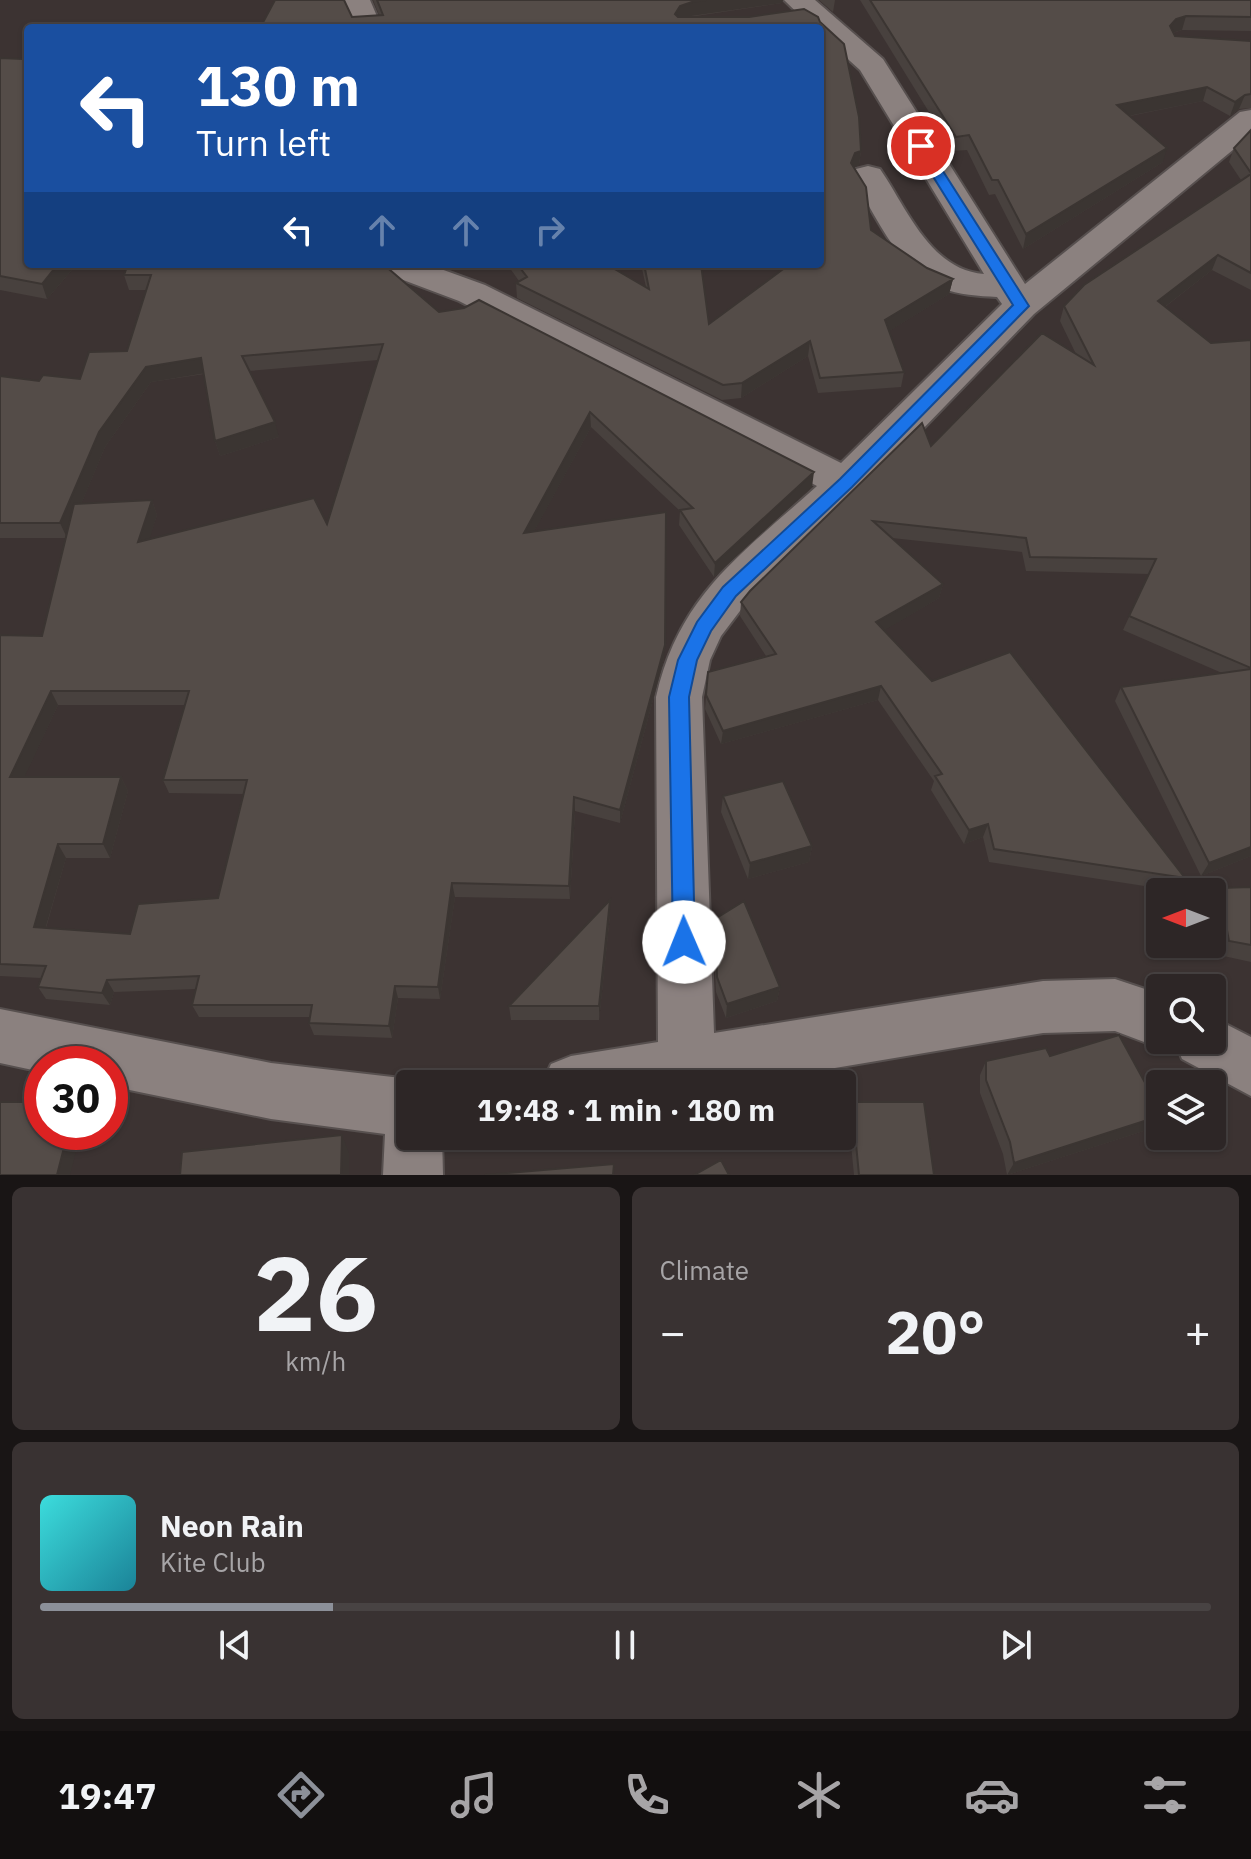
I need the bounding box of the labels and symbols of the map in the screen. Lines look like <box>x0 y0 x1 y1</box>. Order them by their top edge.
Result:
pin <box>887 112 955 180</box>
north arrow <box>1146 878 1226 958</box>
position arrow <box>642 900 726 984</box>
speed limit sign: 30 <box>24 1046 128 1150</box>

